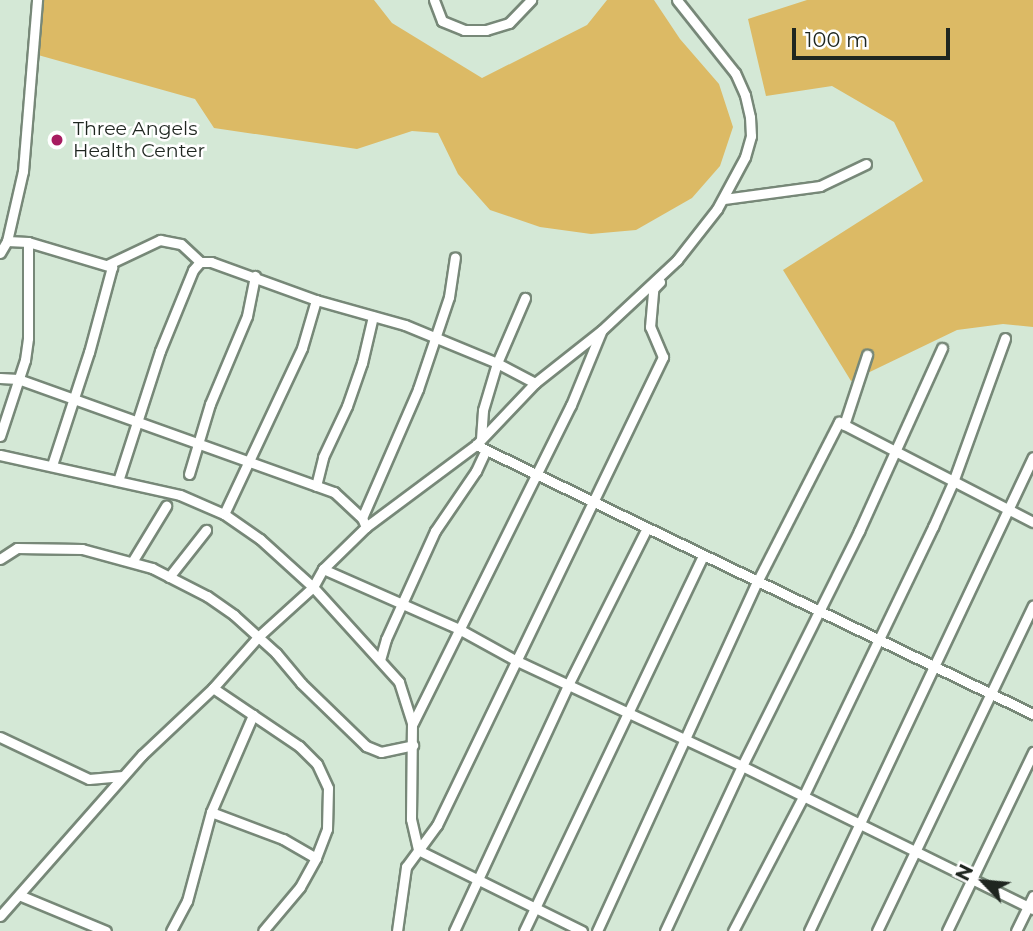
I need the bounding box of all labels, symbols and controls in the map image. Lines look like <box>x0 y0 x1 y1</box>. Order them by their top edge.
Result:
scale bar <box>795 14 953 58</box>
text: 100 m <box>805 27 868 52</box>
place label: Three Angels Health Center <box>73 118 205 162</box>
marker: Three Angels Health Center <box>47 130 67 150</box>
north arrow <box>949 847 1019 917</box>
text: N <box>951 861 978 885</box>

